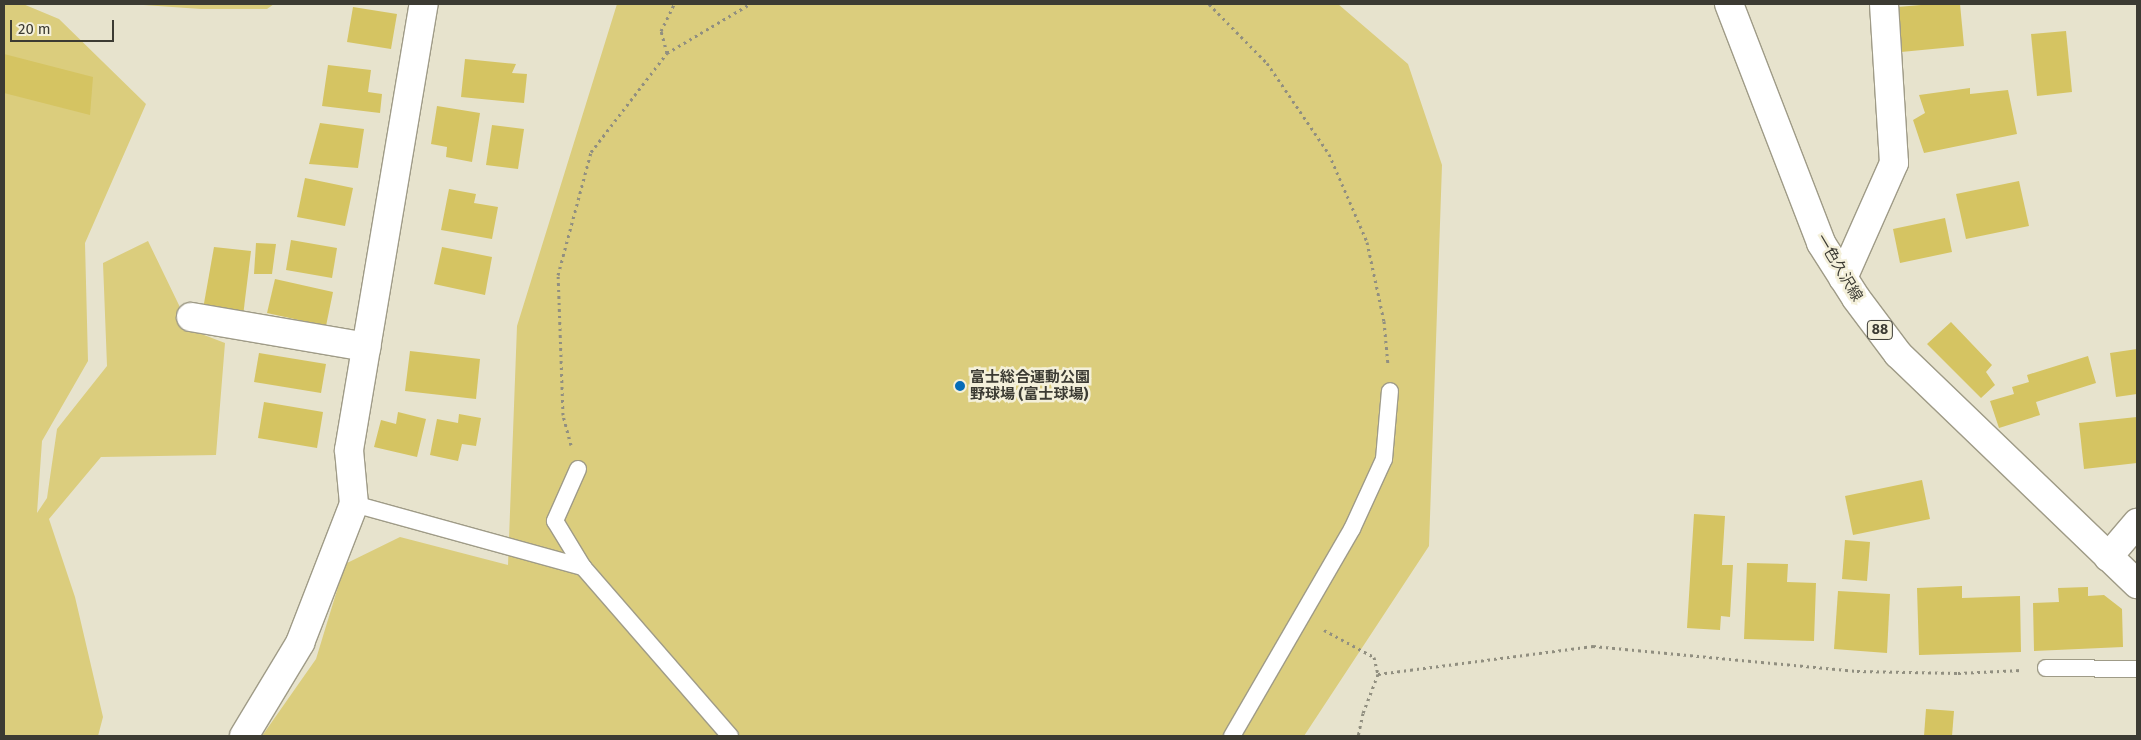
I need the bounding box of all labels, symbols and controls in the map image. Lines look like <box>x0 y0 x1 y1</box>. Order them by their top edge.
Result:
scale bar <box>12 10 116 42</box>
text: 20 m <box>18 20 51 38</box>
street label: 一色久沢線 <box>1812 231 1866 305</box>
road number: 88 <box>1866 318 1894 342</box>
place label: 富士総合運動公園 野球場 (富士球場) <box>970 368 1090 403</box>
marker: 富士総合運動公園 野球場 (富士球場) <box>954 380 966 392</box>

